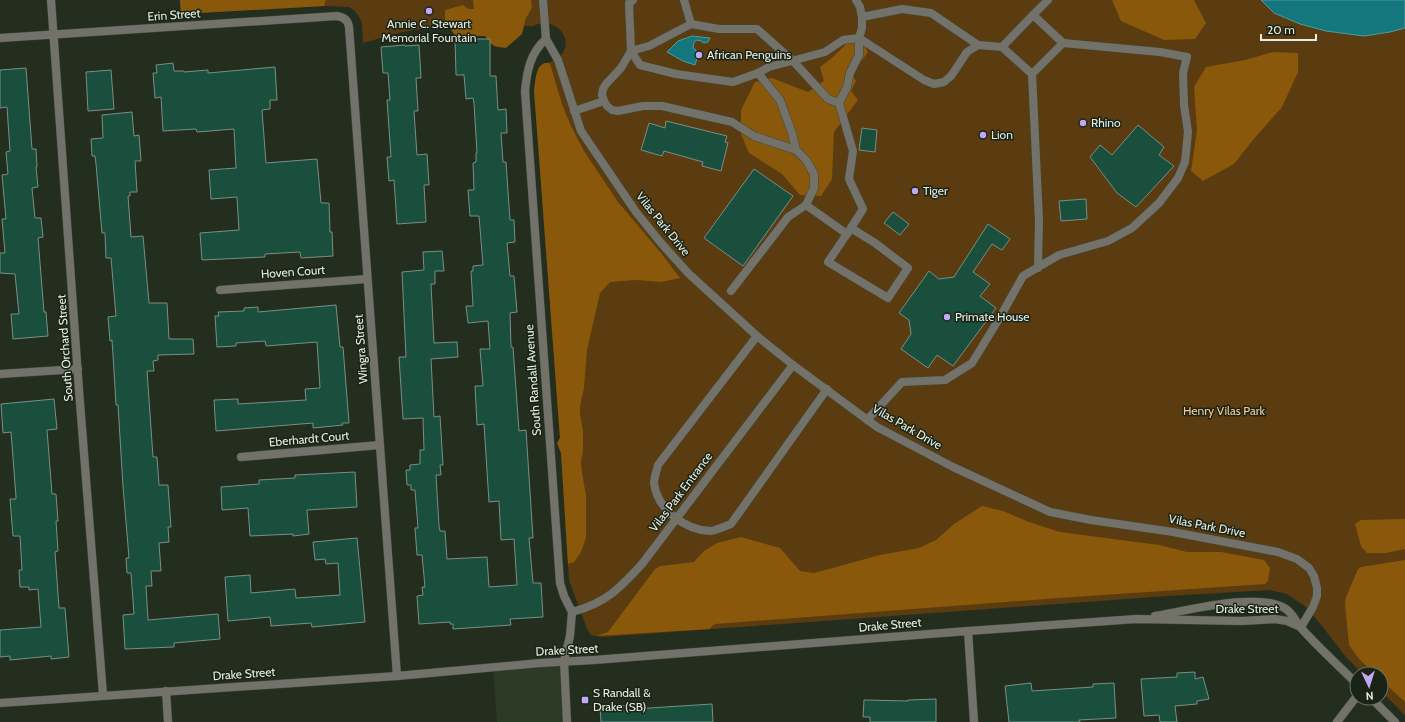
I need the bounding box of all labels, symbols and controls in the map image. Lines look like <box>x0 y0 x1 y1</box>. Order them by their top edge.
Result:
street label: Erin Street <box>147 5 201 24</box>
marker: Annie C. Stewart Memorial Fountain <box>424 6 434 16</box>
place label: Annie C. Stewart Memorial Fountain <box>382 16 477 45</box>
scale bar <box>1261 16 1316 42</box>
text: 20 m <box>1267 22 1295 37</box>
place label: African Penguins <box>707 47 791 62</box>
marker: African Penguins <box>694 50 704 60</box>
place label: Rhino <box>1091 115 1121 130</box>
marker: Rhino <box>1078 118 1088 128</box>
place label: Lion <box>991 127 1013 142</box>
marker: Lion <box>978 130 988 140</box>
place label: Tiger <box>923 183 948 198</box>
marker: Tiger <box>910 186 920 196</box>
street label: Vilas Park Drive <box>633 189 694 259</box>
street label: Hoven Court <box>260 262 325 281</box>
street label: South Orchard Street <box>53 294 76 402</box>
place label: Primate House <box>955 309 1029 324</box>
marker: Primate House <box>942 312 952 322</box>
street label: Wingra Street <box>351 314 370 384</box>
street label: South Randall Avenue <box>521 324 544 436</box>
street label: Vilas Park Drive <box>870 401 945 453</box>
park label: Henry Vilas Park <box>1183 403 1266 418</box>
street label: Eberhardt Court <box>268 428 350 449</box>
street label: Vilas Park Entrance <box>646 449 715 534</box>
street label: Vilas Park Drive <box>1167 511 1247 540</box>
street label: Drake Street <box>1216 601 1278 616</box>
street label: Drake Street <box>858 614 922 635</box>
street label: Drake Street <box>535 640 599 659</box>
street label: Drake Street <box>212 664 276 683</box>
north arrow <box>1349 666 1389 706</box>
place label: S Randall & Drake (SB) <box>593 685 651 714</box>
text: N <box>1365 689 1374 703</box>
marker: S Randall & Drake (SB) <box>580 695 590 705</box>

